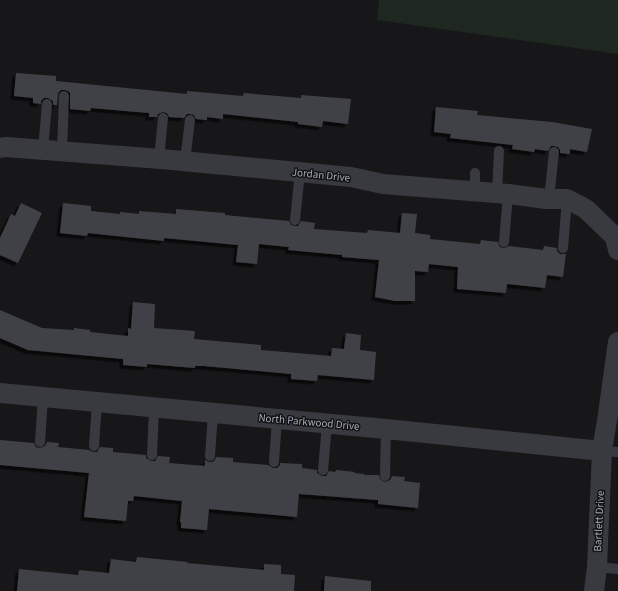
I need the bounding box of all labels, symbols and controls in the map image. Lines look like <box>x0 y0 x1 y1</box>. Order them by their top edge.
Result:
street label: Jordan Drive <box>291 164 351 186</box>
street label: North Parkwood Drive <box>258 410 361 434</box>
street label: Bartlett Drive <box>590 490 608 552</box>

